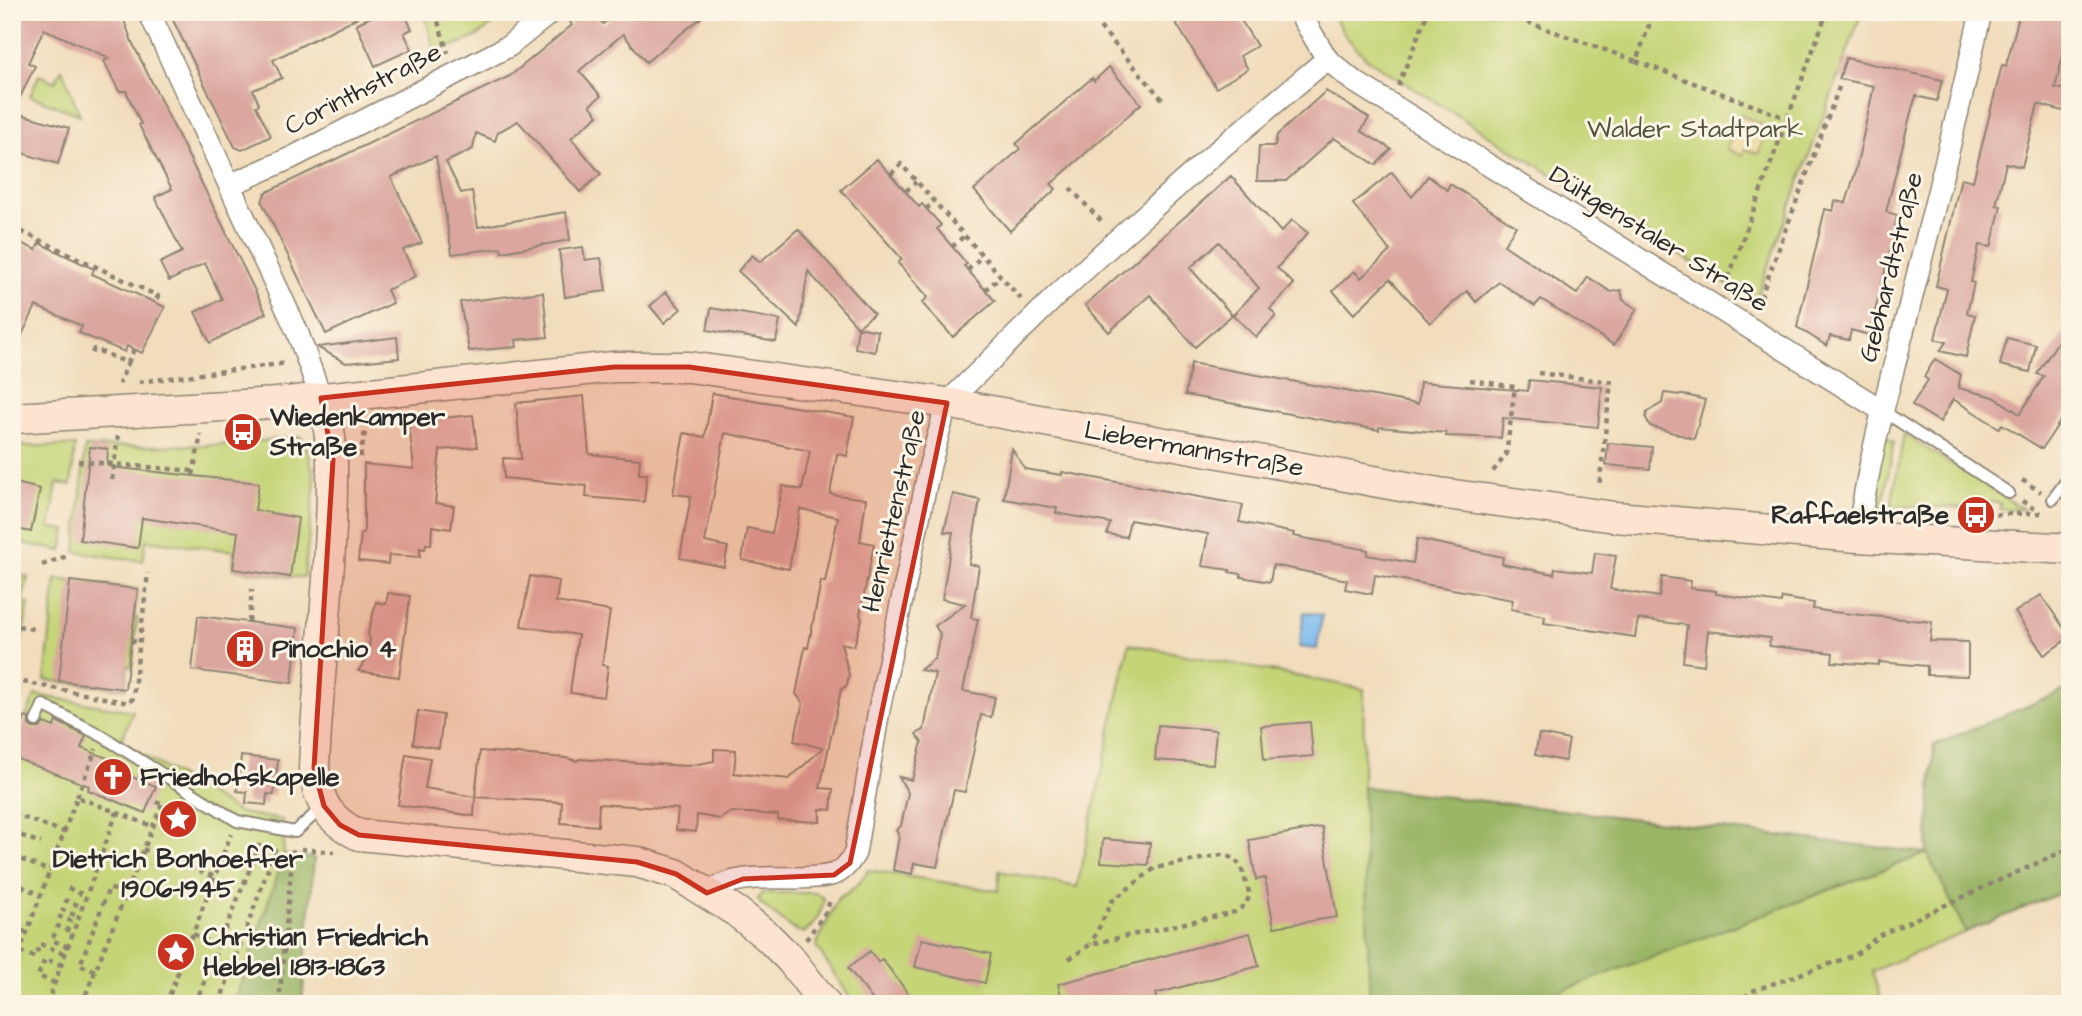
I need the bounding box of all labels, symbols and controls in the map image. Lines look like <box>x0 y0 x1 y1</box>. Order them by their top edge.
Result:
street label: Corinthstraße <box>278 34 448 144</box>
park label: Walder Stadtpark <box>1587 111 1803 147</box>
street label: Dültgenstaler Straße <box>1541 157 1775 323</box>
street label: Gebhardtstraße <box>1850 168 1932 366</box>
place label: Wiedenkamper Straße <box>269 399 446 465</box>
street label: Henriettenstraße <box>853 406 935 616</box>
bus stop icon: Wiedenkamper Straße <box>222 411 264 453</box>
street label: Liebermannstraße <box>1081 412 1307 486</box>
bus stop icon: Raffaelstraße <box>1955 494 1997 536</box>
place label: Raffaelstraße <box>1771 497 1949 533</box>
building icon: Pinochio 4 <box>224 628 266 670</box>
place label: Pinochio 4 <box>272 631 396 667</box>
church icon: Friedhofskapelle <box>92 756 134 798</box>
place label: Friedhofskapelle <box>140 759 340 795</box>
place icon: Dietrich Bonhoeffer 1906-1945 <box>157 798 199 840</box>
place label: Dietrich Bonhoeffer 1906-1945 <box>53 841 304 907</box>
place label: Christian Friedrich Hebbel 1813-1863 <box>203 919 429 985</box>
place icon: Christian Friedrich Hebbel 1813-1863 <box>155 931 197 973</box>

